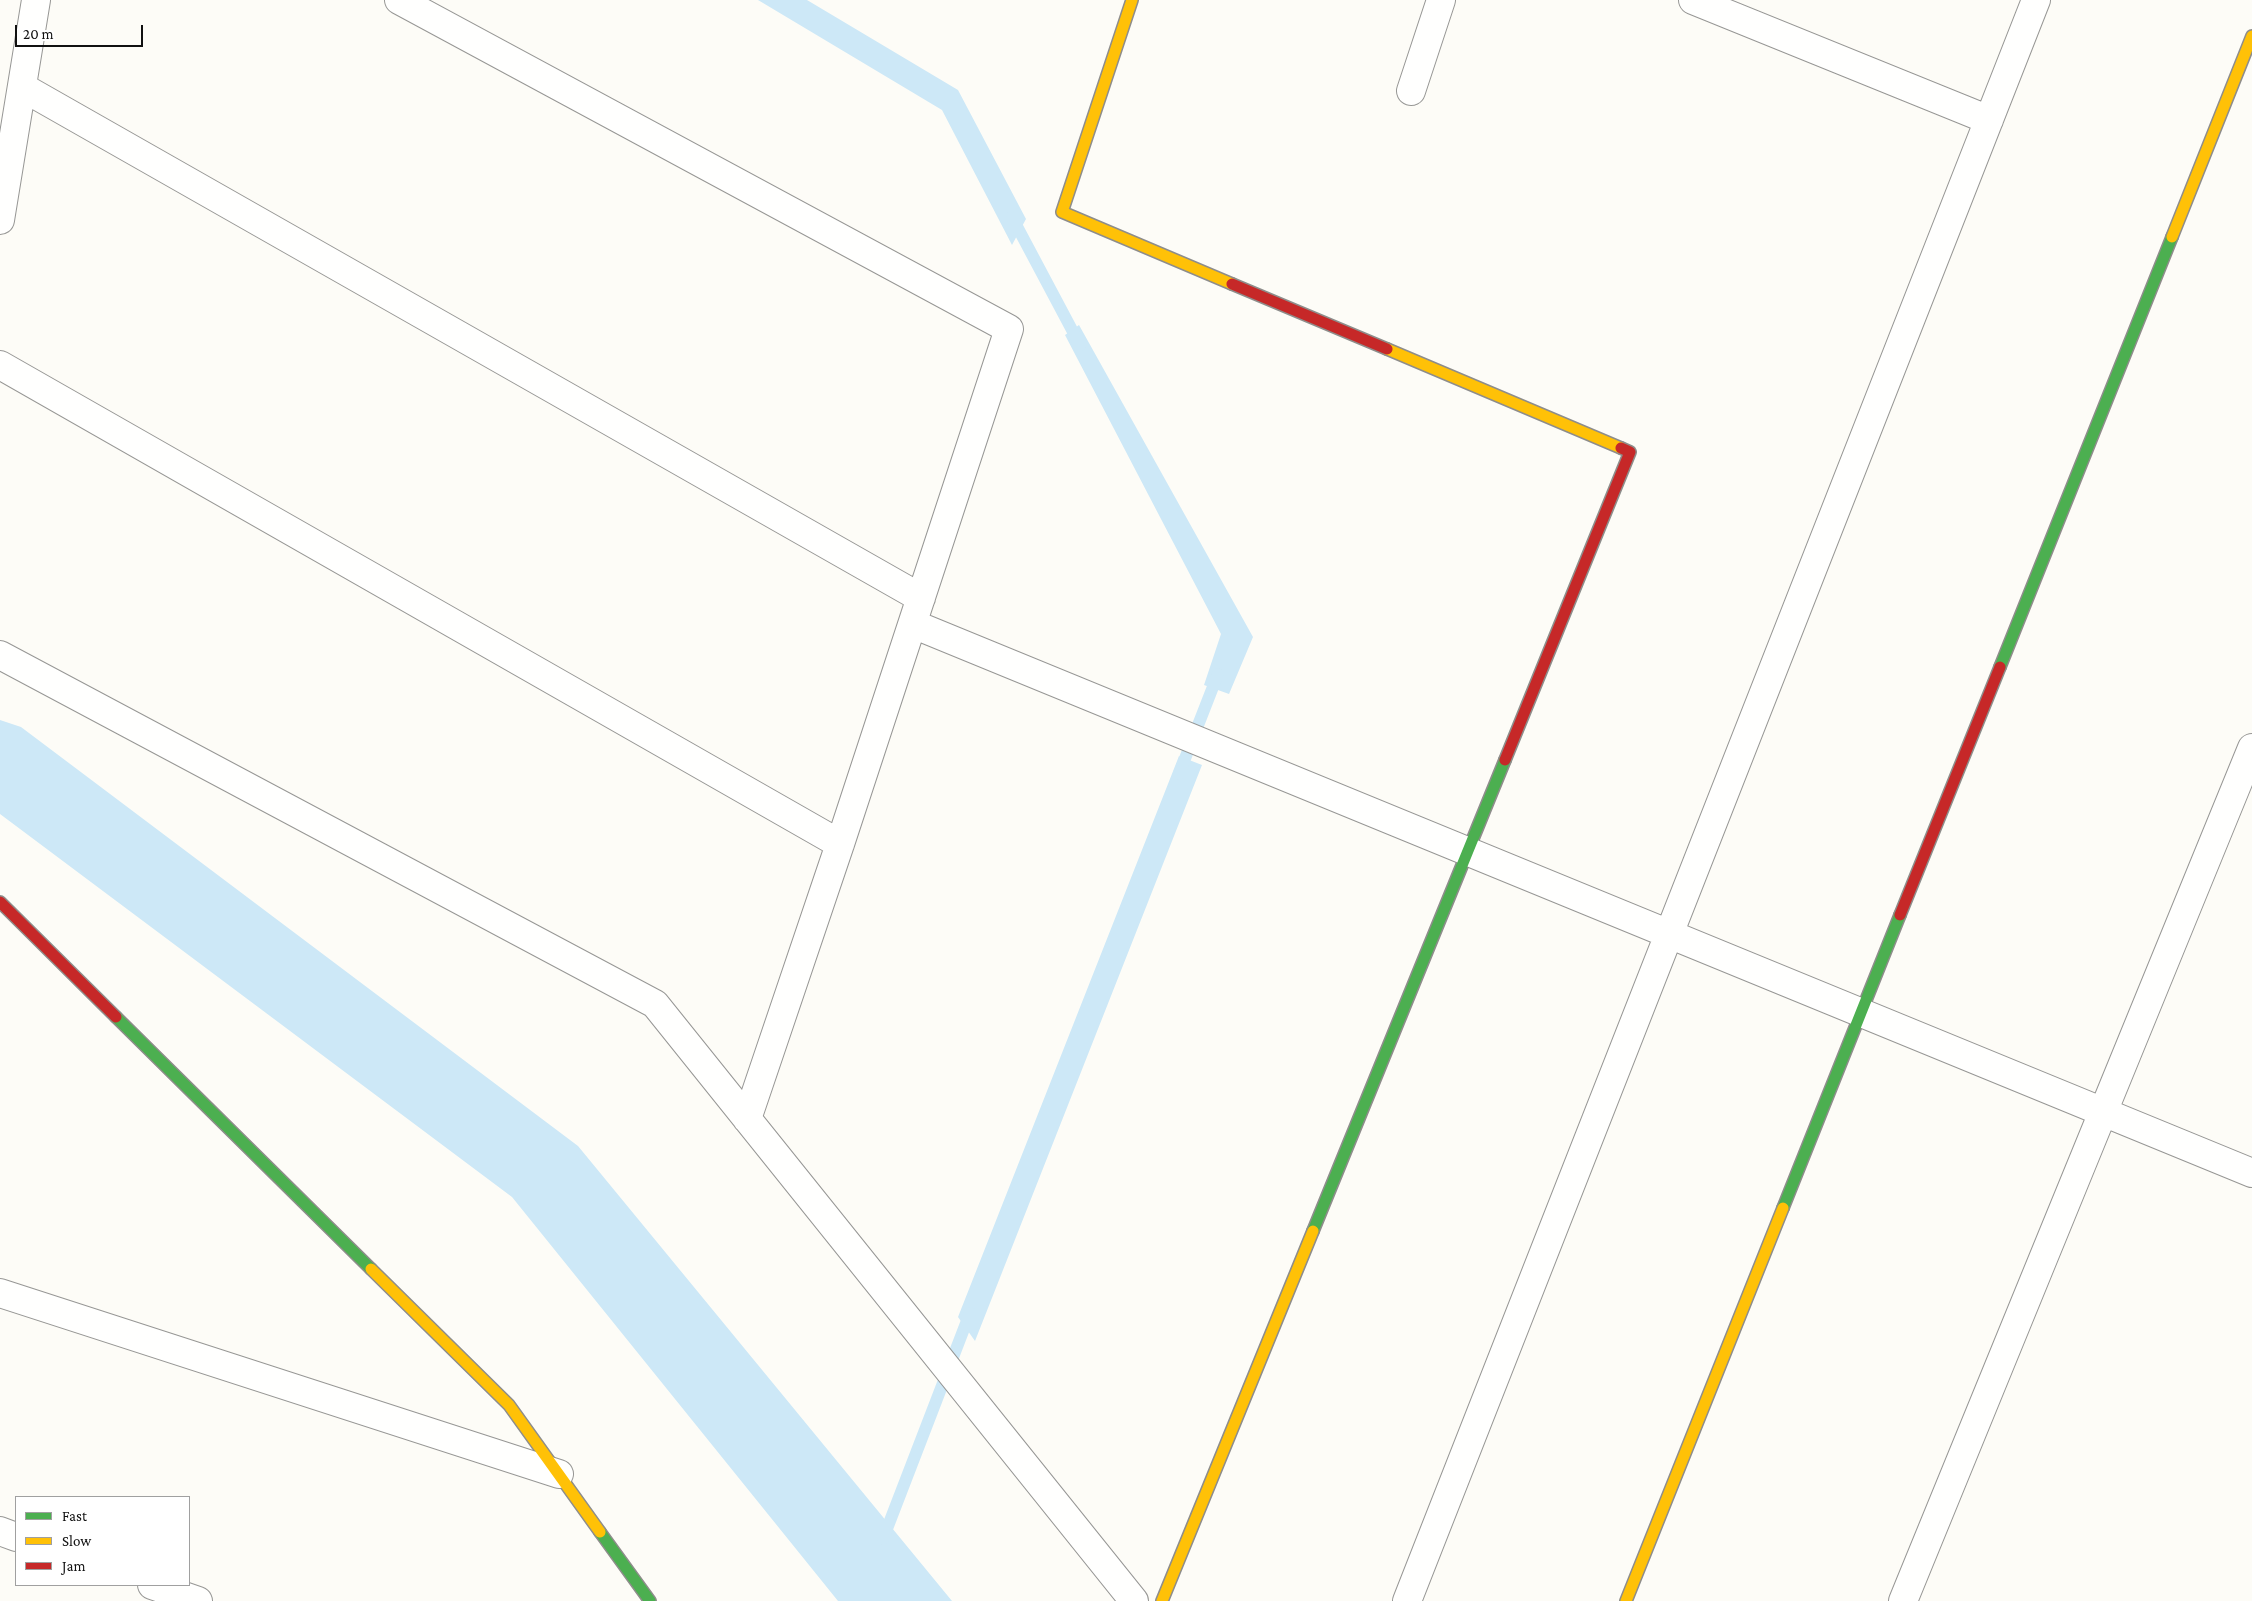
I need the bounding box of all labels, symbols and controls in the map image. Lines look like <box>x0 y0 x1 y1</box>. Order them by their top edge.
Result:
scale bar <box>18 15 145 47</box>
text: 20 m <box>23 26 54 42</box>
legend <box>15 1496 190 1586</box>
text: Fast <box>62 1508 87 1524</box>
text: Slow <box>62 1533 91 1549</box>
text: Jam <box>62 1558 85 1574</box>

